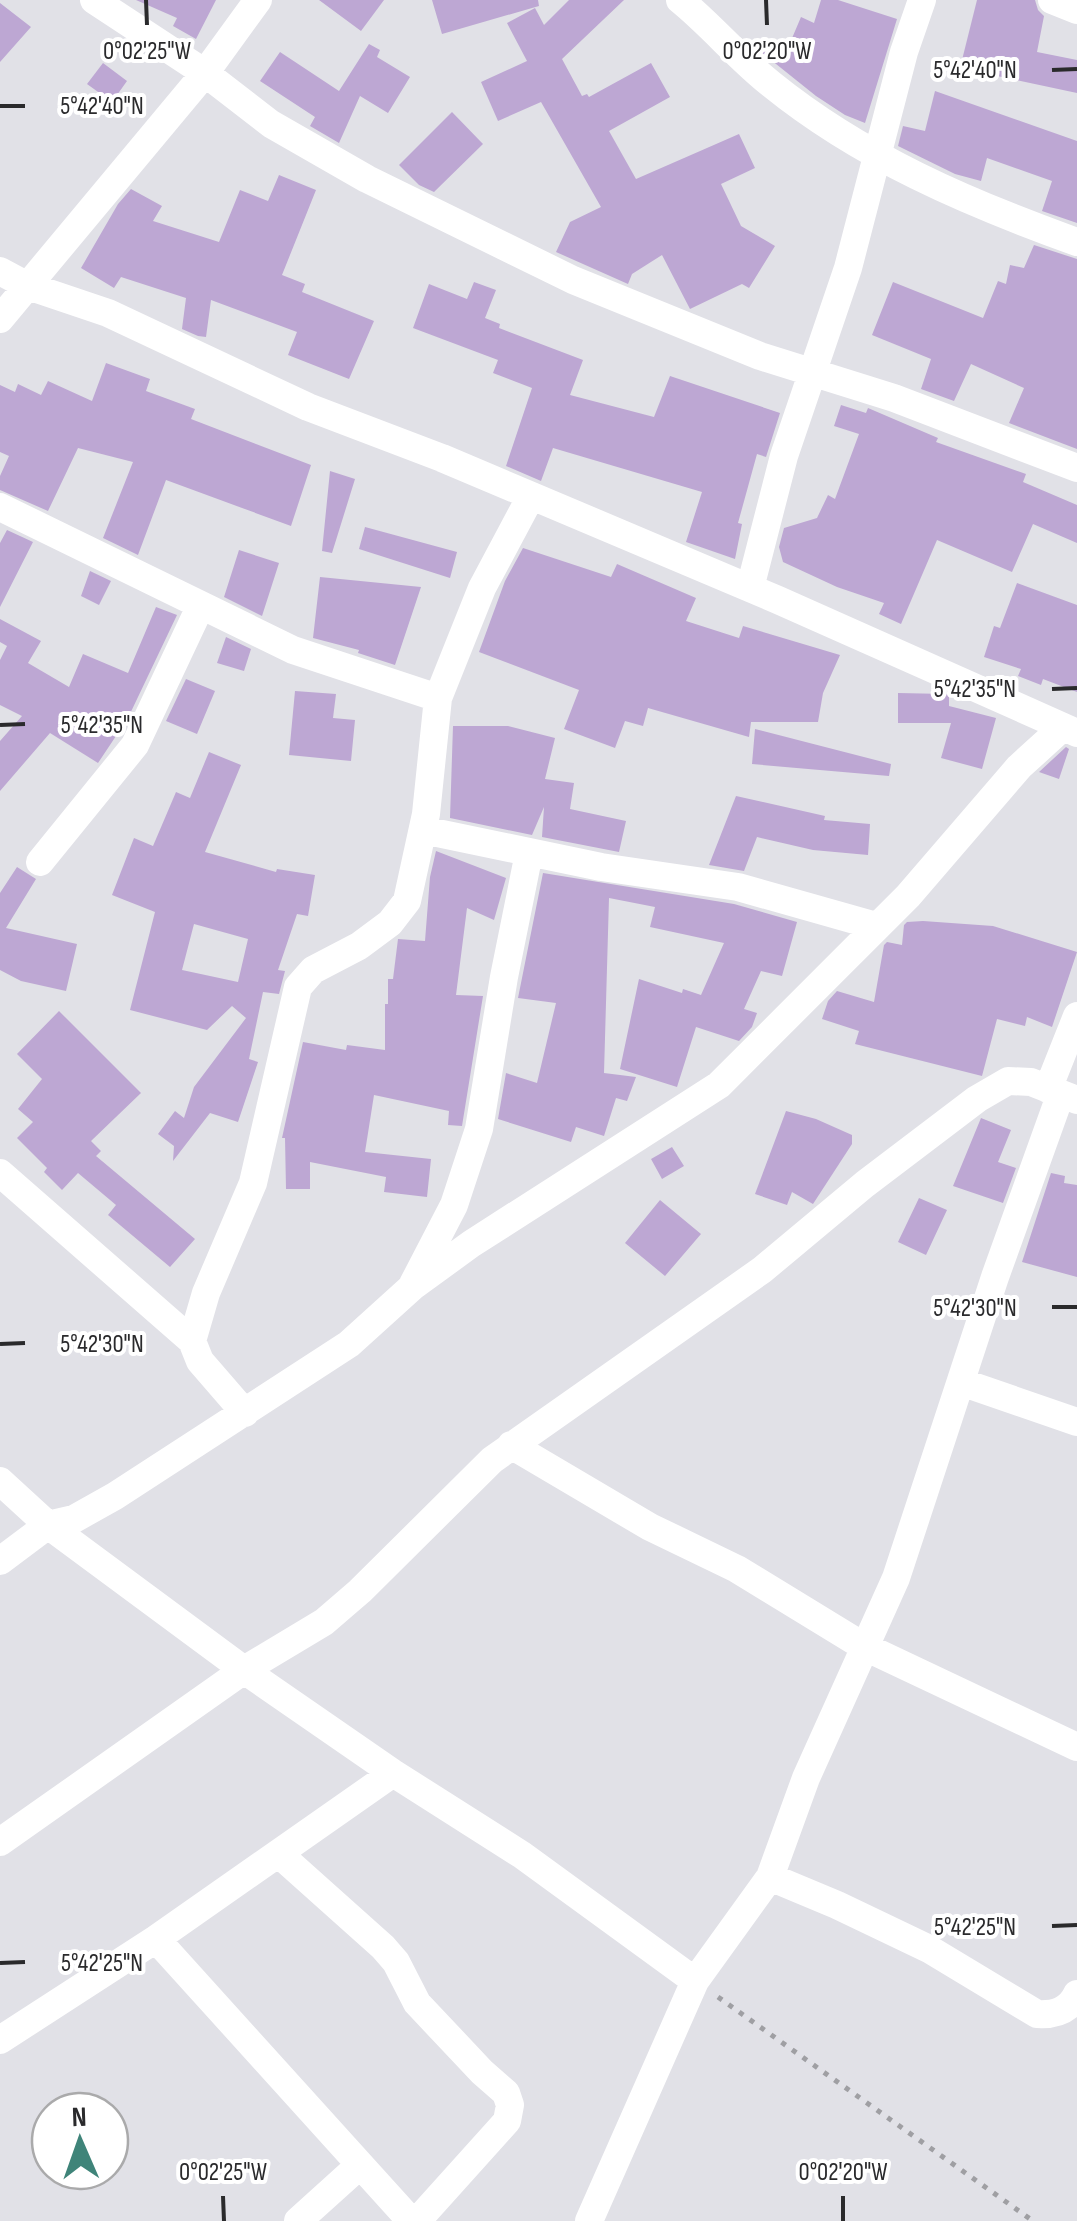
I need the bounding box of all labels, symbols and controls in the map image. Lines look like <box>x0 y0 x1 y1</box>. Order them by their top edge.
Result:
text: 0°02'25"W <box>103 36 191 67</box>
text: 0°02'20"W <box>722 36 812 67</box>
text: 5°42'40"N <box>933 55 1017 86</box>
text: 5°42'40"N <box>60 91 144 122</box>
text: 5°42'35"N <box>934 674 1016 705</box>
text: 5°42'35"N <box>61 710 143 741</box>
text: 5°42'30"N <box>933 1293 1017 1324</box>
text: 5°42'30"N <box>60 1329 144 1360</box>
text: 5°42'25"N <box>934 1912 1016 1943</box>
text: 5°42'25"N <box>61 1948 143 1979</box>
north arrow <box>30 2091 130 2191</box>
text: N <box>71 2101 87 2134</box>
text: 0°02'25"W <box>179 2157 267 2188</box>
text: 0°02'20"W <box>798 2157 888 2188</box>

